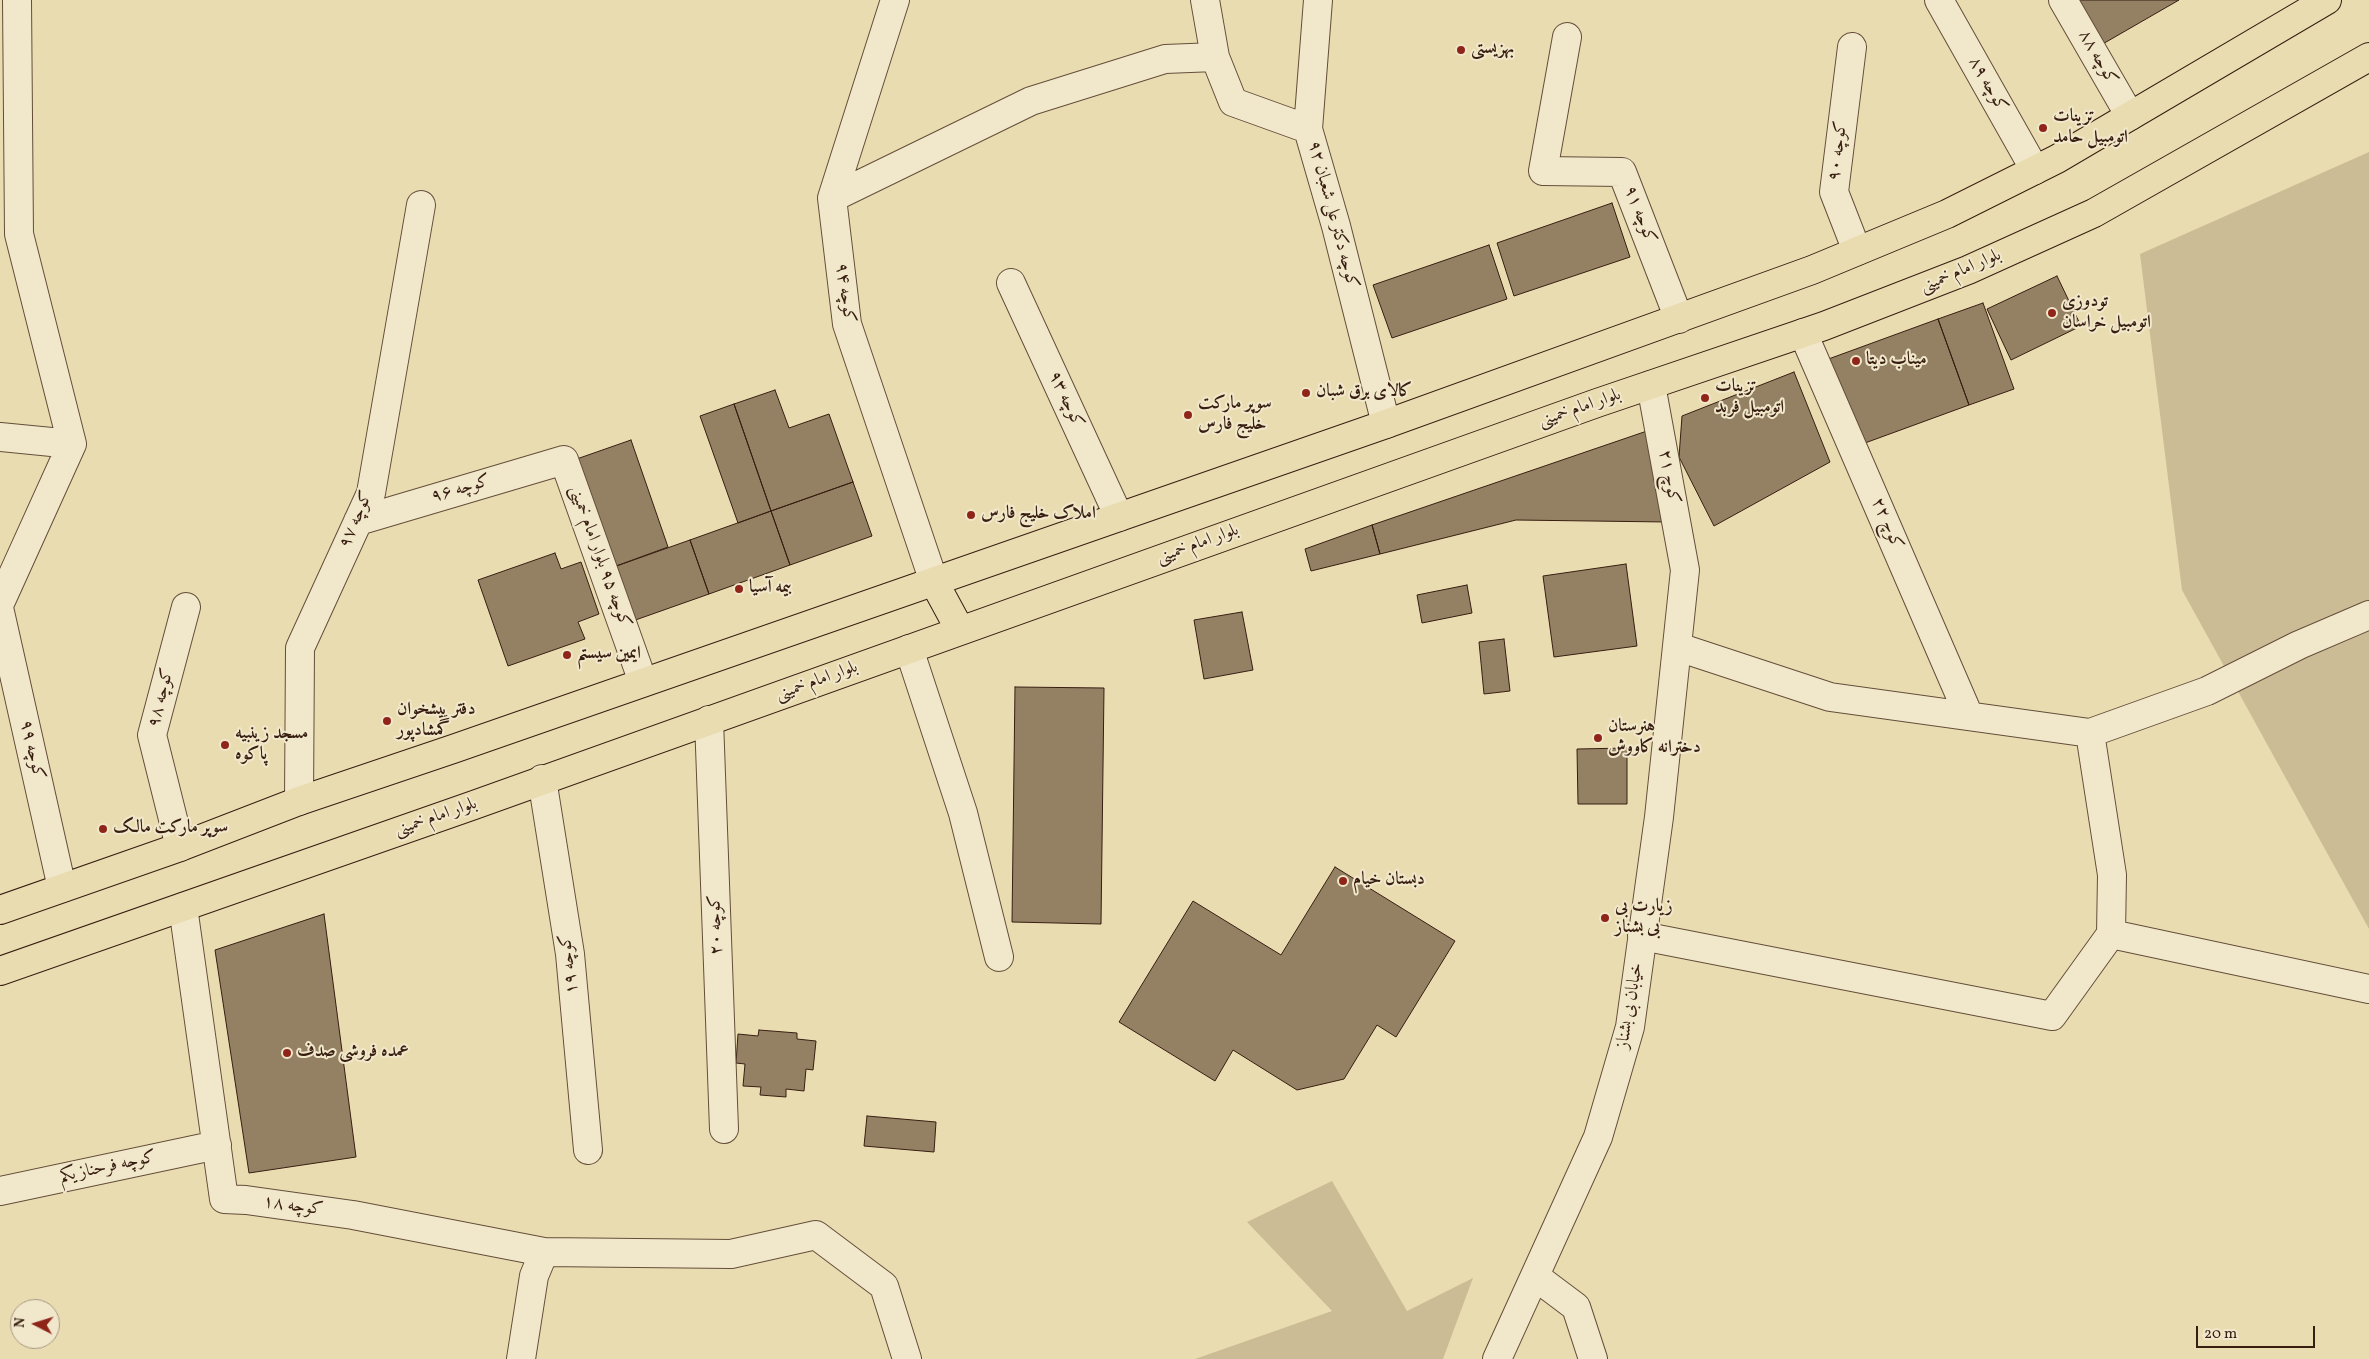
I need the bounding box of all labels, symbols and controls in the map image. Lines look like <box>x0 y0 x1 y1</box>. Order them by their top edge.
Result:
street label: کوچه ۸۸ <box>2073 26 2121 90</box>
place label: بهزیستی <box>1471 39 1514 61</box>
marker: بهزیستی <box>1455 44 1467 56</box>
street label: کوچه ۸۹ <box>1963 53 2011 117</box>
place label: تزینات اتومبیل حامد <box>2053 107 2128 150</box>
street label: کوچه ۹۰ <box>1825 120 1853 182</box>
marker: تزینات اتومبیل حامد <box>2037 122 2049 134</box>
street label: کوچه دکتر علی شعبان ۹۲ <box>1302 139 1362 291</box>
street label: کوچه ۹۱ <box>1618 183 1660 247</box>
street label: بلوار امام خمینی <box>1917 245 2005 299</box>
street label: کوچه ۹۴ <box>829 262 859 324</box>
place label: تودوزی اتومبیل خراسان <box>2062 292 2151 334</box>
marker: تودوزی اتومبیل خراسان <box>2046 307 2058 319</box>
place label: میناب دیتا <box>1866 350 1927 372</box>
marker: میناب دیتا <box>1850 355 1862 367</box>
street label: کوچه ۹۳ <box>1042 368 1088 432</box>
place label: تزینات اتومبیل فربد <box>1715 377 1784 419</box>
place label: کالای برق شبان <box>1316 382 1413 404</box>
street label: بلوار امام خمینی <box>1536 385 1624 433</box>
marker: کالای برق شبان <box>1300 387 1312 399</box>
marker: تزینات اتومبیل فربد <box>1699 392 1711 404</box>
place label: سوپر مارکت خلیج فارس <box>1198 394 1272 436</box>
marker: سوپر مارکت خلیج فارس <box>1182 409 1194 421</box>
street label: کوچ ۲۱ <box>1653 448 1683 506</box>
street label: کوچه ۹۶ <box>429 471 493 509</box>
street label: کوچه ۹۵ بلوار امام خمینی <box>563 483 635 631</box>
street label: کوچه ۹۷ <box>335 488 379 552</box>
street label: کوچ ۲۲ <box>1865 495 1907 553</box>
place label: املاک خلیج فارس <box>981 504 1096 526</box>
marker: املاک خلیج فارس <box>965 509 977 521</box>
street label: بلوار امام خمینی <box>1154 520 1242 570</box>
place label: بیمه آسیا <box>749 578 791 600</box>
marker: بیمه آسیا <box>733 583 745 595</box>
place label: ایمین سیستم <box>577 644 641 666</box>
marker: ایمین سیستم <box>561 649 573 661</box>
street label: بلوار امام خمینی <box>773 657 861 707</box>
street label: کوچه ۹۸ <box>144 666 180 730</box>
place label: دفتر پیشخوان گمشادپور <box>397 700 476 742</box>
marker: دفتر پیشخوان گمشادپور <box>381 715 393 727</box>
place label: هنرستان دخترانه کاووش <box>1608 717 1701 760</box>
street label: کوچه ۹۹ <box>14 718 48 782</box>
place label: مسجد زینبیه پاکوه <box>235 724 308 766</box>
marker: هنرستان دخترانه کاووش <box>1592 732 1604 744</box>
marker: مسجد زینبیه پاکوه <box>219 739 231 751</box>
street label: بلوار امام خمینی <box>392 794 480 842</box>
place label: سوپر مارکت مالک <box>113 818 228 840</box>
marker: سوپر مارکت مالک <box>97 823 109 835</box>
place label: دبستان خیام <box>1353 870 1425 892</box>
marker: دبستان خیام <box>1337 875 1349 887</box>
street label: کوچه ۲۰ <box>705 894 729 956</box>
place label: زیارت بی بی بشناز <box>1615 897 1673 940</box>
marker: زیارت بی بی بشناز <box>1599 912 1611 924</box>
street label: کوچه ۱۹ <box>556 933 584 995</box>
street label: خیابان بی بشناز <box>1613 961 1649 1051</box>
place label: عمده فروشی صدف <box>297 1042 409 1064</box>
marker: عمده فروشی صدف <box>281 1047 293 1059</box>
street label: کوچه فرحناز یکم <box>58 1147 158 1189</box>
street label: کوچه ۱۸ <box>262 1192 324 1222</box>
north arrow <box>10 1299 60 1349</box>
scale bar <box>2199 1316 2318 1348</box>
text: N <box>11 1317 30 1329</box>
text: 20 m <box>2204 1324 2237 1345</box>

